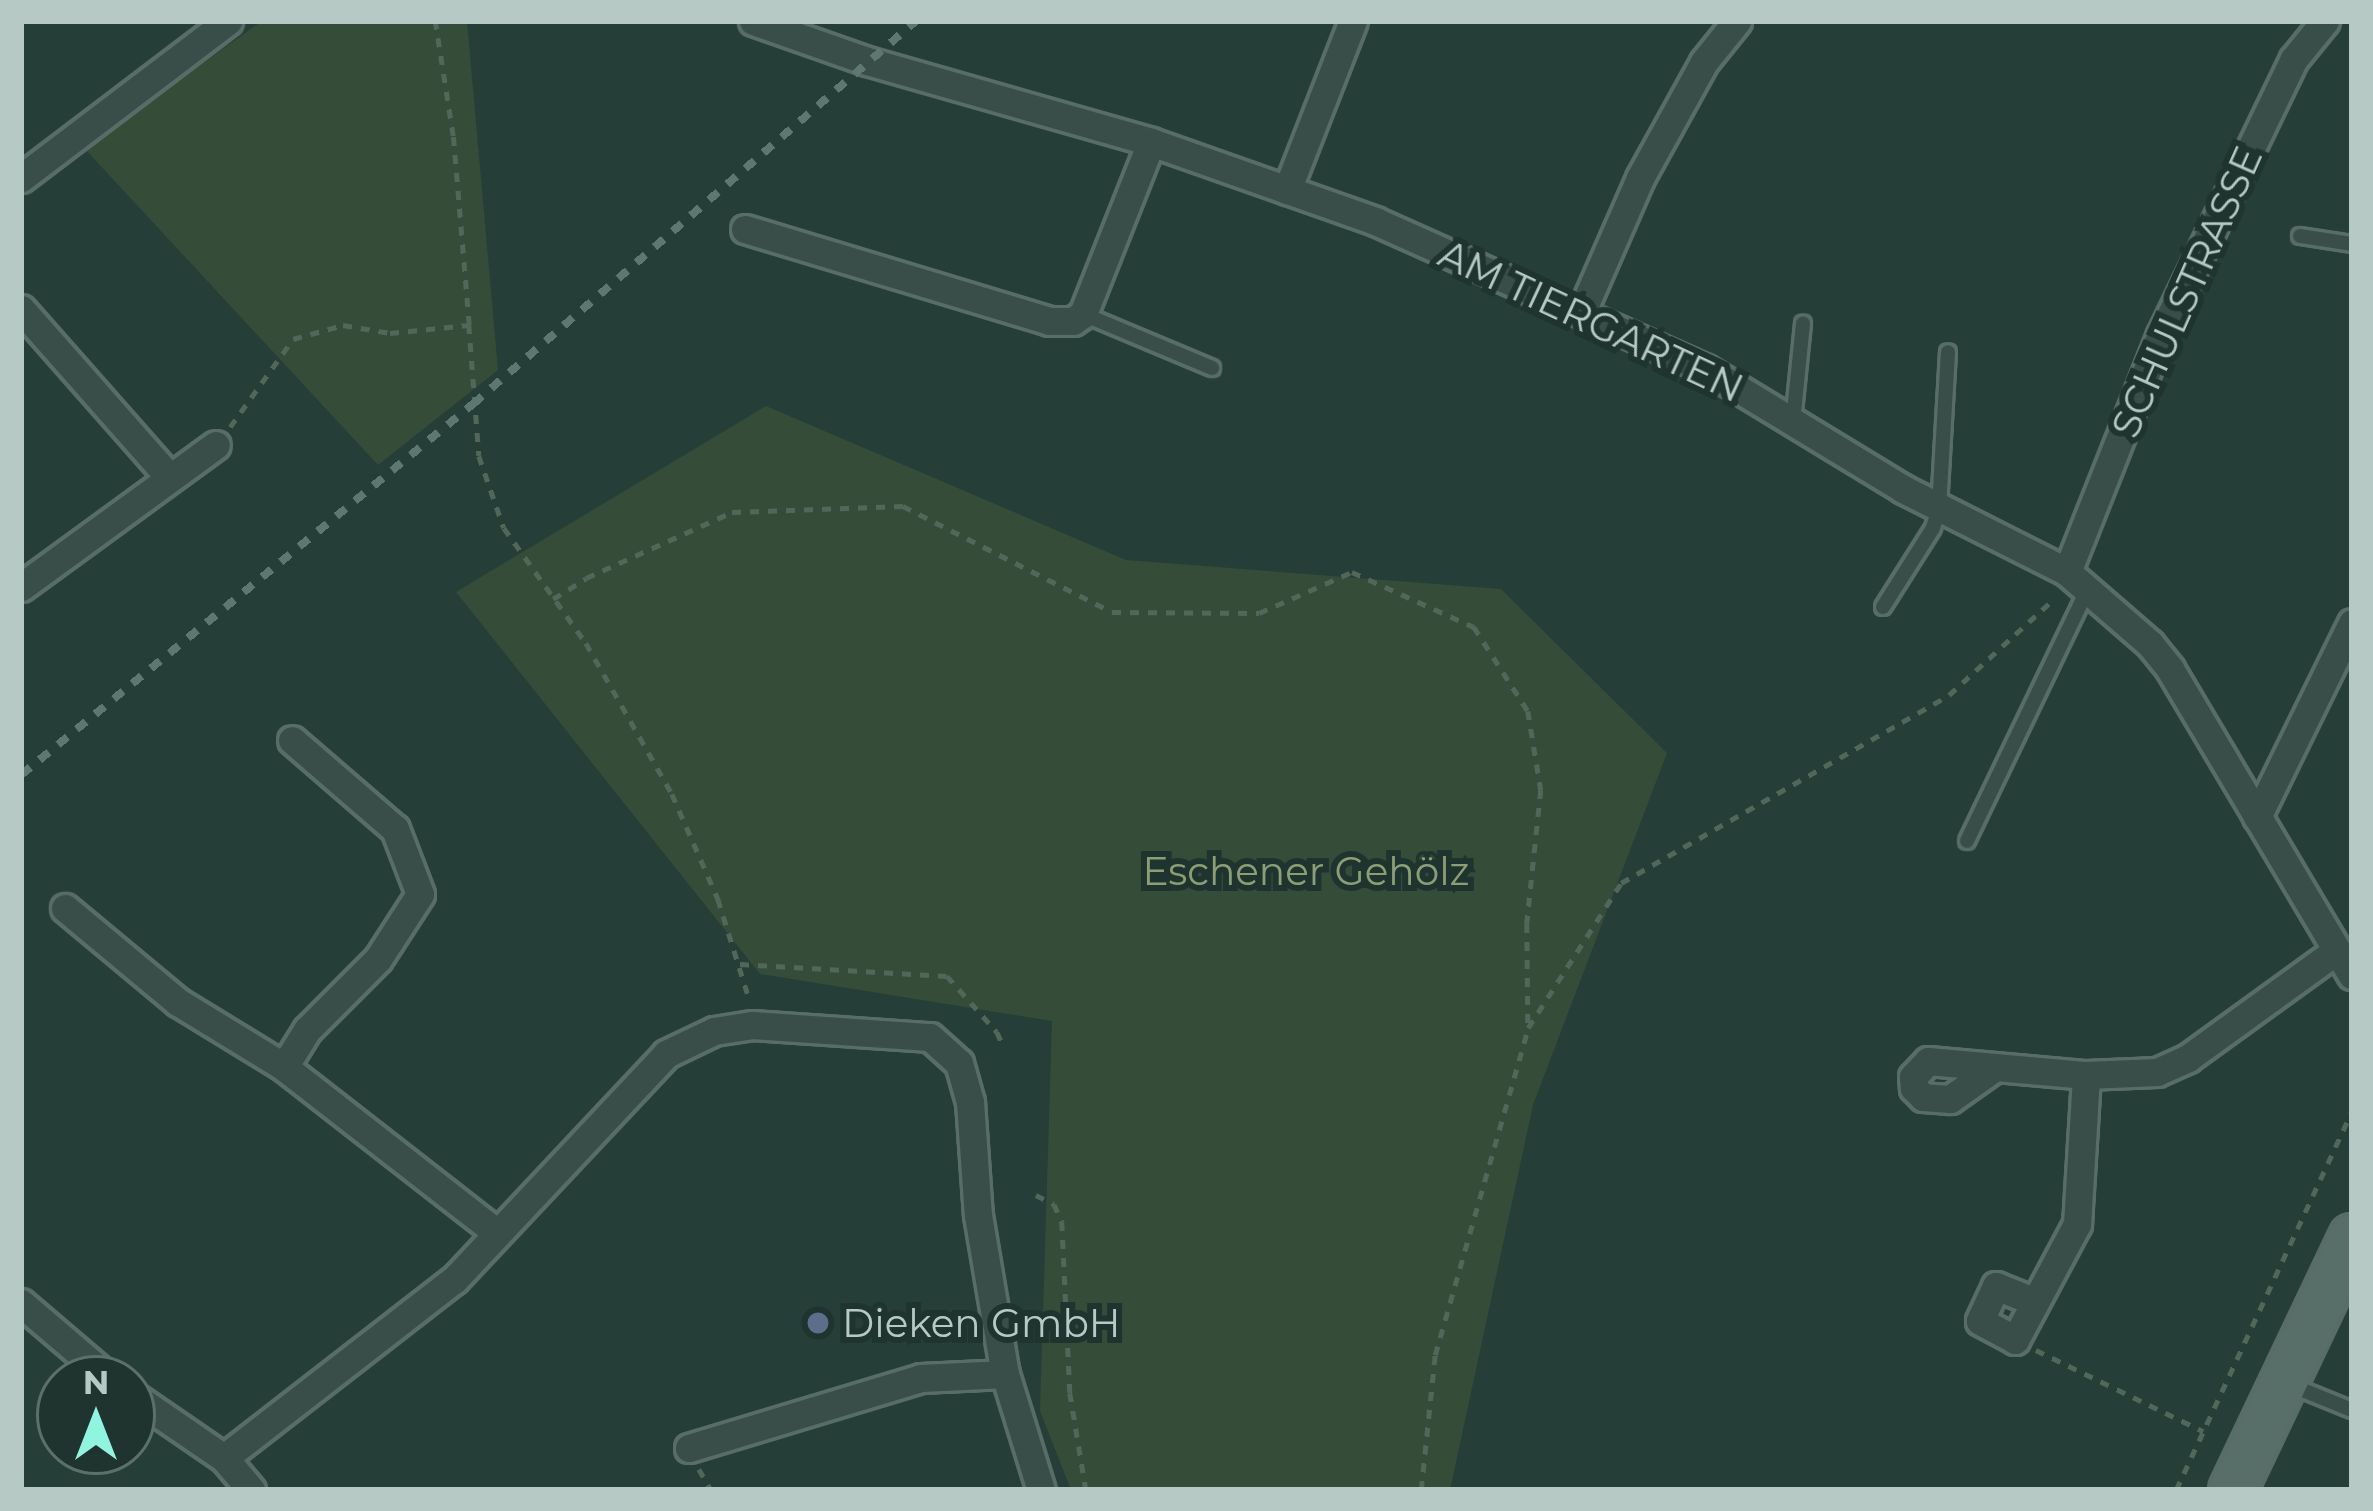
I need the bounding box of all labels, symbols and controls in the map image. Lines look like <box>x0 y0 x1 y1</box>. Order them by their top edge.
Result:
street label: SCHULSTRASSE <box>2102 139 2272 445</box>
street label: AM TIERGARTEN <box>1432 230 1750 412</box>
park label: Eschener Gehölz <box>1142 848 1470 894</box>
place label: Dieken GmbH <box>842 1300 1121 1346</box>
marker: Dieken GmbH <box>805 1310 831 1336</box>
north arrow <box>36 1355 156 1475</box>
text: N <box>83 1362 109 1402</box>

